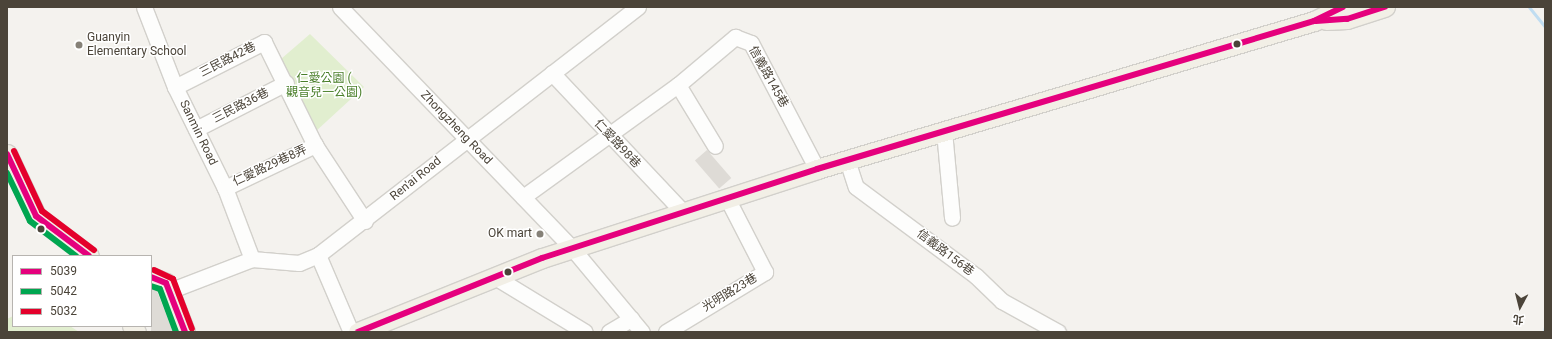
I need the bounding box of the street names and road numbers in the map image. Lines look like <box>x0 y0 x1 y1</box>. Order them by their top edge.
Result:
street label: 三民路42巷 <box>197 40 259 80</box>
street label: 信義路145巷 <box>745 44 791 110</box>
street label: 三民路36巷 <box>210 86 272 126</box>
street label: Zhongzheng Road <box>417 88 495 168</box>
street label: Sanmin Road <box>176 98 220 168</box>
street label: 仁愛路98巷 <box>591 117 643 171</box>
street label: 仁愛路29巷8弄 <box>231 143 309 189</box>
street label: Ren'ai Road <box>388 154 444 204</box>
street label: 信義路156巷 <box>913 227 977 279</box>
street label: 光明路23巷 <box>700 271 760 315</box>

